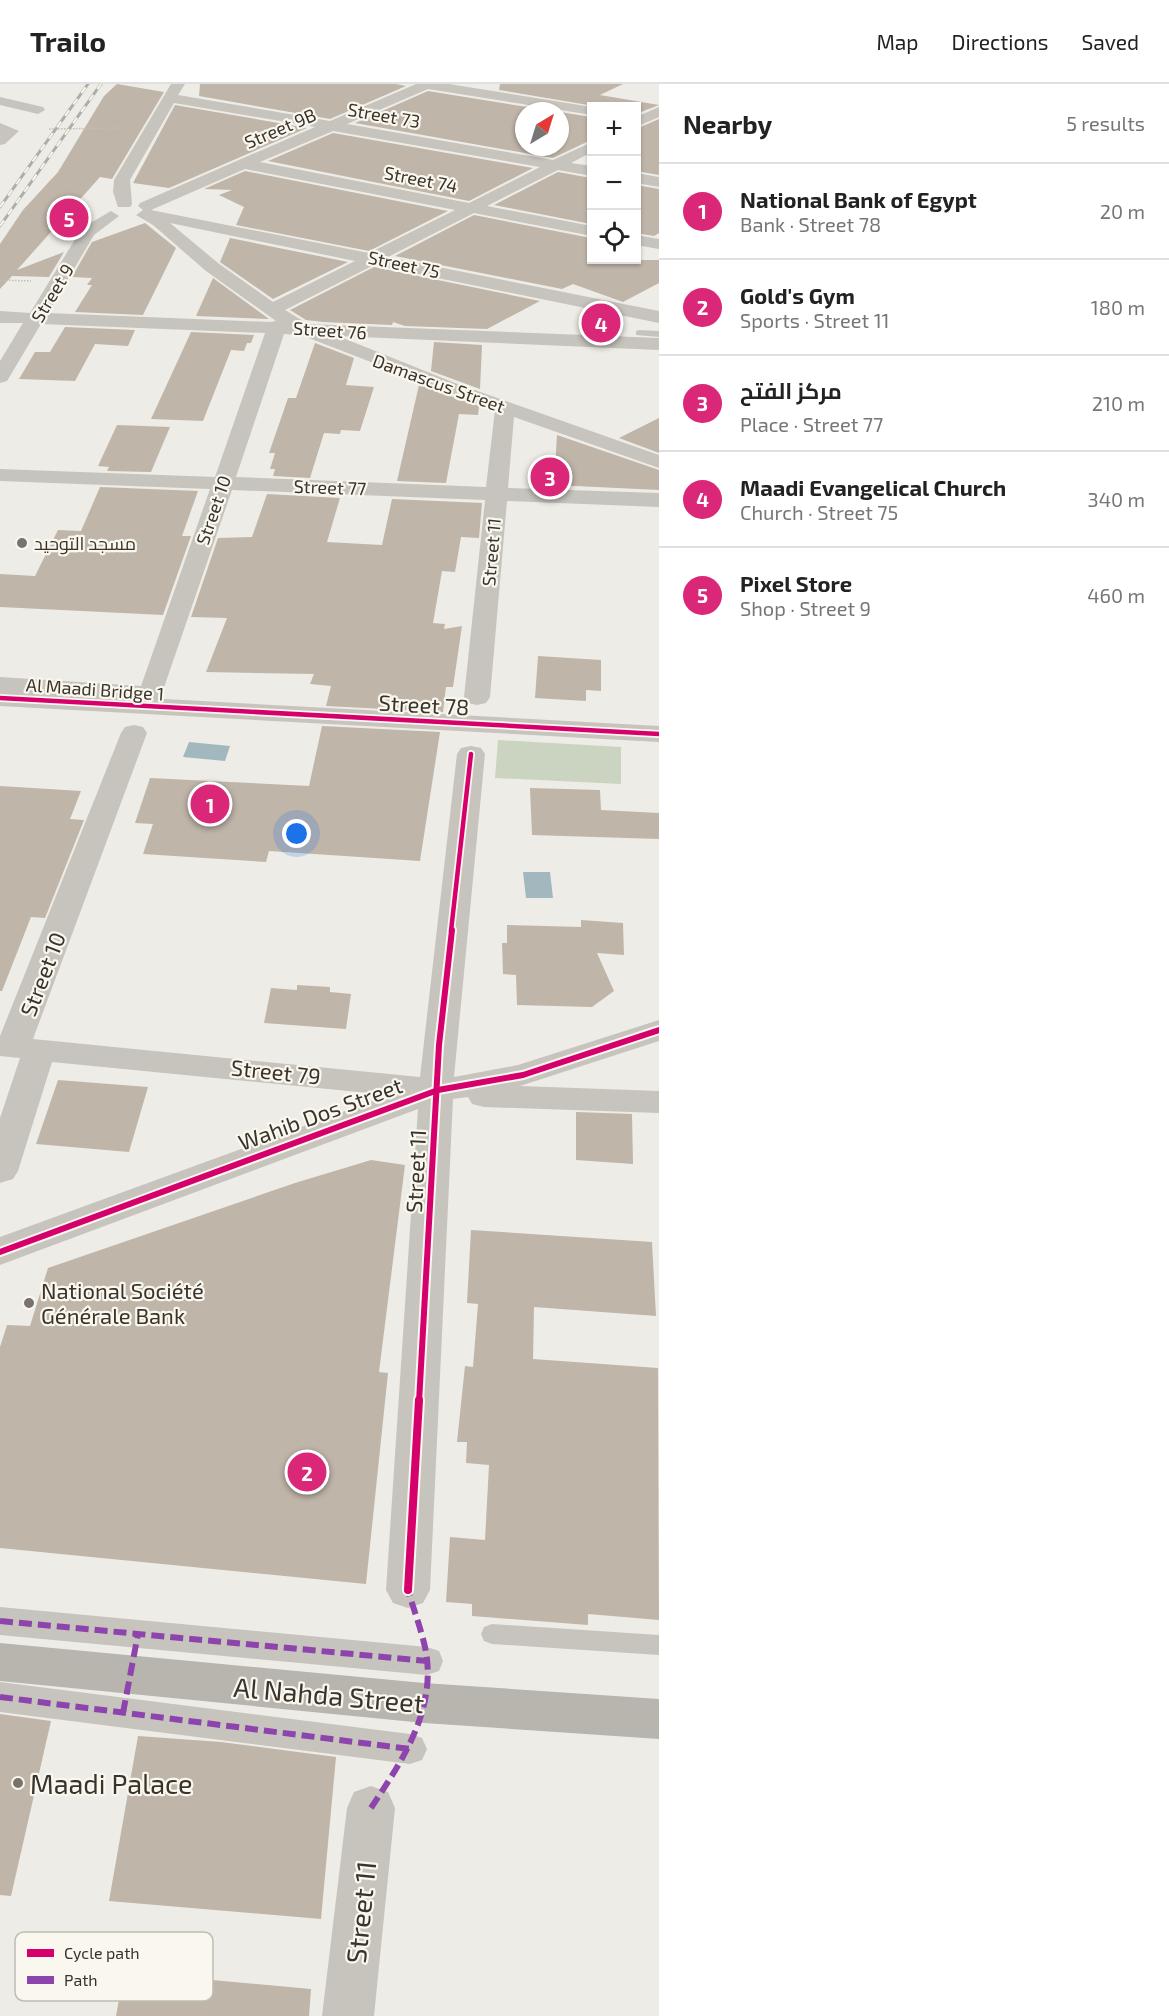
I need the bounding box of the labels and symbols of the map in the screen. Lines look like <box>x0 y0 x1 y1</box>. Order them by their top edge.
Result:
street label: Street 73 <box>346 98 422 132</box>
north arrow <box>515 102 569 156</box>
street label: Street 9B <box>241 103 319 153</box>
street label: Street 74 <box>382 161 460 197</box>
pin: 5 <box>50 196 88 240</box>
street label: Street 75 <box>366 246 442 282</box>
street label: Street 9 <box>26 260 78 326</box>
pin: 4 <box>582 300 620 346</box>
street label: Street 76 <box>293 316 367 344</box>
street label: Damascus Street <box>370 349 508 417</box>
pin: 3 <box>530 454 570 500</box>
street label: Street 10 <box>191 472 235 548</box>
street label: Street 77 <box>293 475 367 499</box>
street label: Street 11 <box>477 517 505 587</box>
place label: مسجد التوحيد <box>34 532 136 555</box>
marker: مسجد التوحيد <box>15 536 29 550</box>
street label: Al Maadi Bridge 1 <box>25 673 165 705</box>
street label: Street 78 <box>378 689 470 719</box>
pin: 1 <box>190 782 230 826</box>
your location <box>282 819 311 848</box>
street label: Street 10 <box>14 928 70 1020</box>
street label: Street 79 <box>230 1053 322 1089</box>
street label: Wahib Dos Street <box>234 1071 406 1155</box>
street label: Street 11 <box>400 1129 430 1213</box>
place label: National Société Générale Bank <box>41 1277 204 1328</box>
marker: National Société Générale Bank <box>22 1296 36 1310</box>
pin: 2 <box>288 1450 326 1494</box>
street label: Al Nahda Street <box>232 1670 426 1718</box>
place label: Maadi Palace <box>30 1767 193 1799</box>
marker: Maadi Palace <box>11 1776 25 1790</box>
street label: Street 11 <box>339 1859 381 1965</box>
legend <box>15 1932 213 2001</box>
text: Cycle path <box>64 1943 140 1962</box>
text: Path <box>64 1970 98 1989</box>

